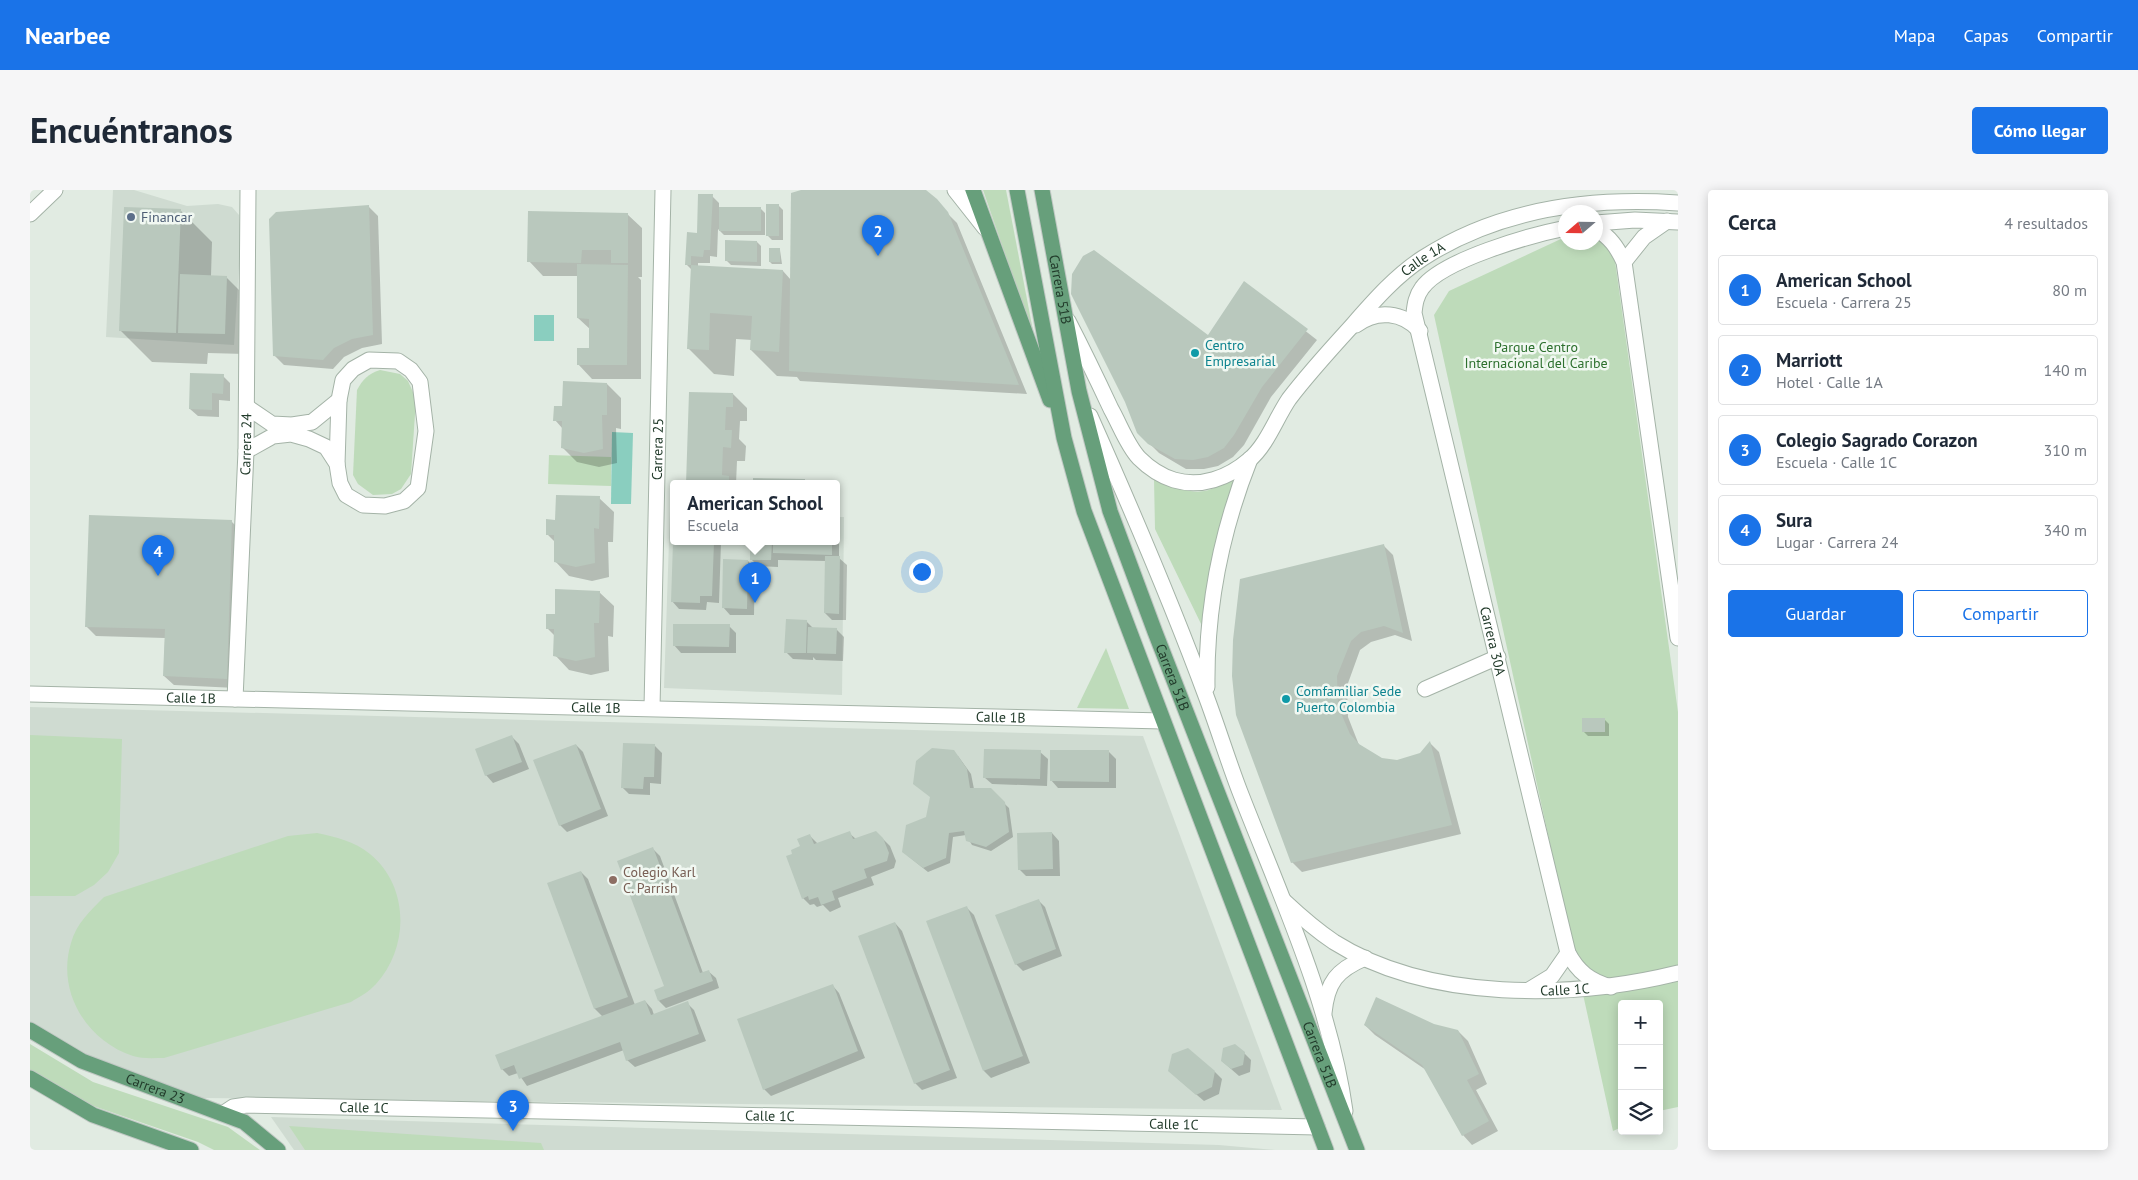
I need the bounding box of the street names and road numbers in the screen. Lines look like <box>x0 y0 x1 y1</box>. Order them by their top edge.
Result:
street label: Calle 1A <box>1397 237 1449 280</box>
street label: Carrera 51B <box>1045 253 1076 326</box>
street label: Carrera 24 <box>236 413 255 476</box>
street label: Carrera 25 <box>648 418 667 480</box>
street label: Carrera 30A <box>1476 605 1510 678</box>
street label: Carrera 51B <box>1151 641 1194 713</box>
street label: Calle 1B <box>166 688 216 707</box>
street label: Calle 1B <box>571 698 621 717</box>
street label: Calle 1B <box>976 708 1026 727</box>
street label: Calle 1C <box>1540 979 1590 1000</box>
street label: Carrera 51B <box>1299 1019 1341 1091</box>
street label: Carrera 23 <box>123 1069 188 1108</box>
street label: Calle 1C <box>339 1098 389 1117</box>
street label: Calle 1C <box>745 1106 795 1125</box>
street label: Calle 1C <box>1149 1115 1199 1134</box>

